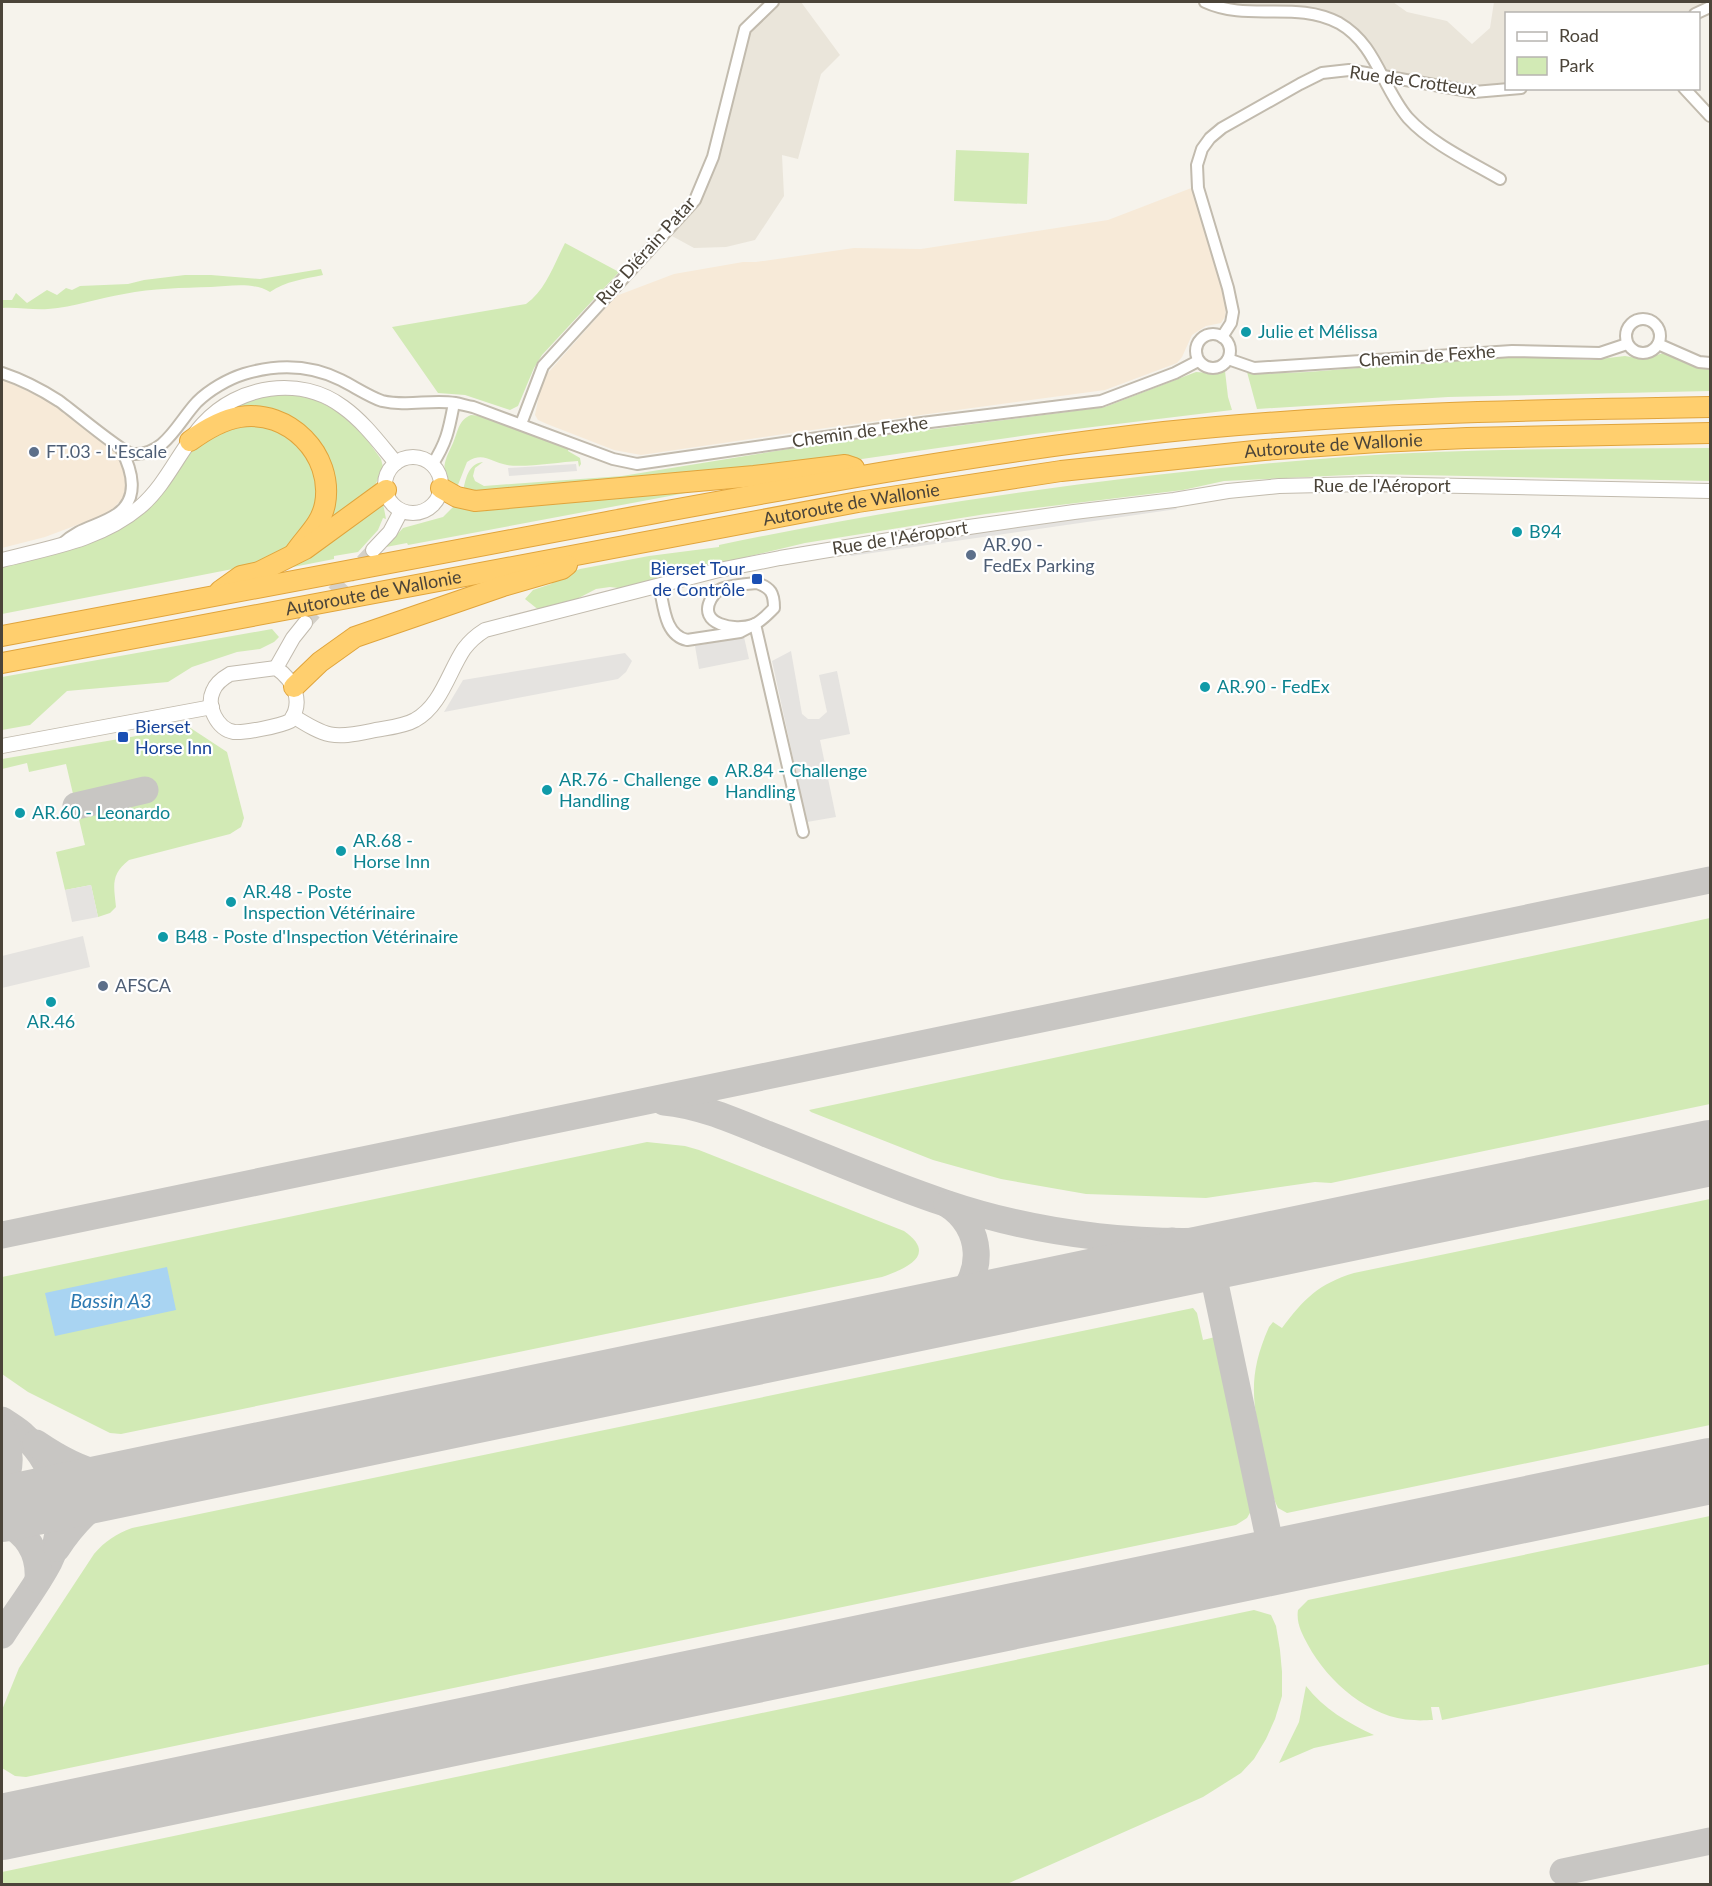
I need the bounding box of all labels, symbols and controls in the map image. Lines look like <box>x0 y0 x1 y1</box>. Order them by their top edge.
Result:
legend <box>1505 12 1700 90</box>
text: Road <box>1559 24 1599 46</box>
text: Park <box>1559 54 1595 76</box>
street label: Rue de Crotteux <box>1348 60 1478 100</box>
street label: Rue Diérain Patar <box>591 191 700 309</box>
place label: Julie et Mélissa <box>1258 320 1378 342</box>
marker: Julie et Mélissa <box>1239 325 1253 339</box>
street label: Chemin de Fexhe <box>1358 339 1496 371</box>
street label: Chemin de Fexhe <box>791 411 929 451</box>
street label: Autoroute de Wallonie <box>1243 428 1423 462</box>
place label: FT.03 - L'Escale <box>46 440 167 462</box>
marker: FT.03 - L'Escale <box>27 445 41 459</box>
street label: Rue de l'Aéroport <box>1313 474 1451 496</box>
street label: Autoroute de Wallonie <box>761 478 941 530</box>
street label: Rue de l'Aéroport <box>830 515 970 559</box>
place label: B94 <box>1529 520 1562 542</box>
marker: B94 <box>1510 525 1524 539</box>
place label: AR.90 - FedEx Parking <box>983 533 1095 576</box>
marker: AR.90 - FedEx Parking <box>964 548 978 562</box>
place label: Bierset Tour de Contrôle <box>650 557 745 600</box>
street label: Autoroute de Wallonie <box>283 565 463 619</box>
marker: Bierset Tour de Contrôle <box>750 572 764 586</box>
place label: AR.90 - FedEx <box>1217 675 1330 697</box>
marker: AR.90 - FedEx <box>1198 680 1212 694</box>
place label: Bierset Horse Inn <box>135 715 212 758</box>
marker: Bierset Horse Inn <box>116 730 130 744</box>
place label: AR.84 - Challenge Handling <box>725 759 867 802</box>
place label: AR.76 - Challenge Handling <box>559 768 701 811</box>
marker: AR.84 - Challenge Handling <box>706 774 720 788</box>
marker: AR.76 - Challenge Handling <box>540 783 554 797</box>
place label: AR.60 - Leonardo <box>32 801 170 823</box>
marker: AR.60 - Leonardo <box>13 806 27 820</box>
place label: AR.68 - Horse Inn <box>353 829 430 872</box>
marker: AR.68 - Horse Inn <box>334 844 348 858</box>
place label: AR.48 - Poste Inspection Vétérinaire <box>243 880 415 923</box>
marker: AR.48 - Poste Inspection Vétérinaire <box>224 895 238 909</box>
place label: B48 - Poste d'Inspection Vétérinaire <box>175 925 458 947</box>
marker: B48 - Poste d'Inspection Vétérinaire <box>156 930 170 944</box>
place label: AFSCA <box>115 974 172 996</box>
marker: AFSCA <box>96 979 110 993</box>
marker: AR.46 <box>44 995 58 1009</box>
place label: AR.46 <box>27 1010 75 1032</box>
water label: Bassin A3 <box>70 1288 152 1312</box>

